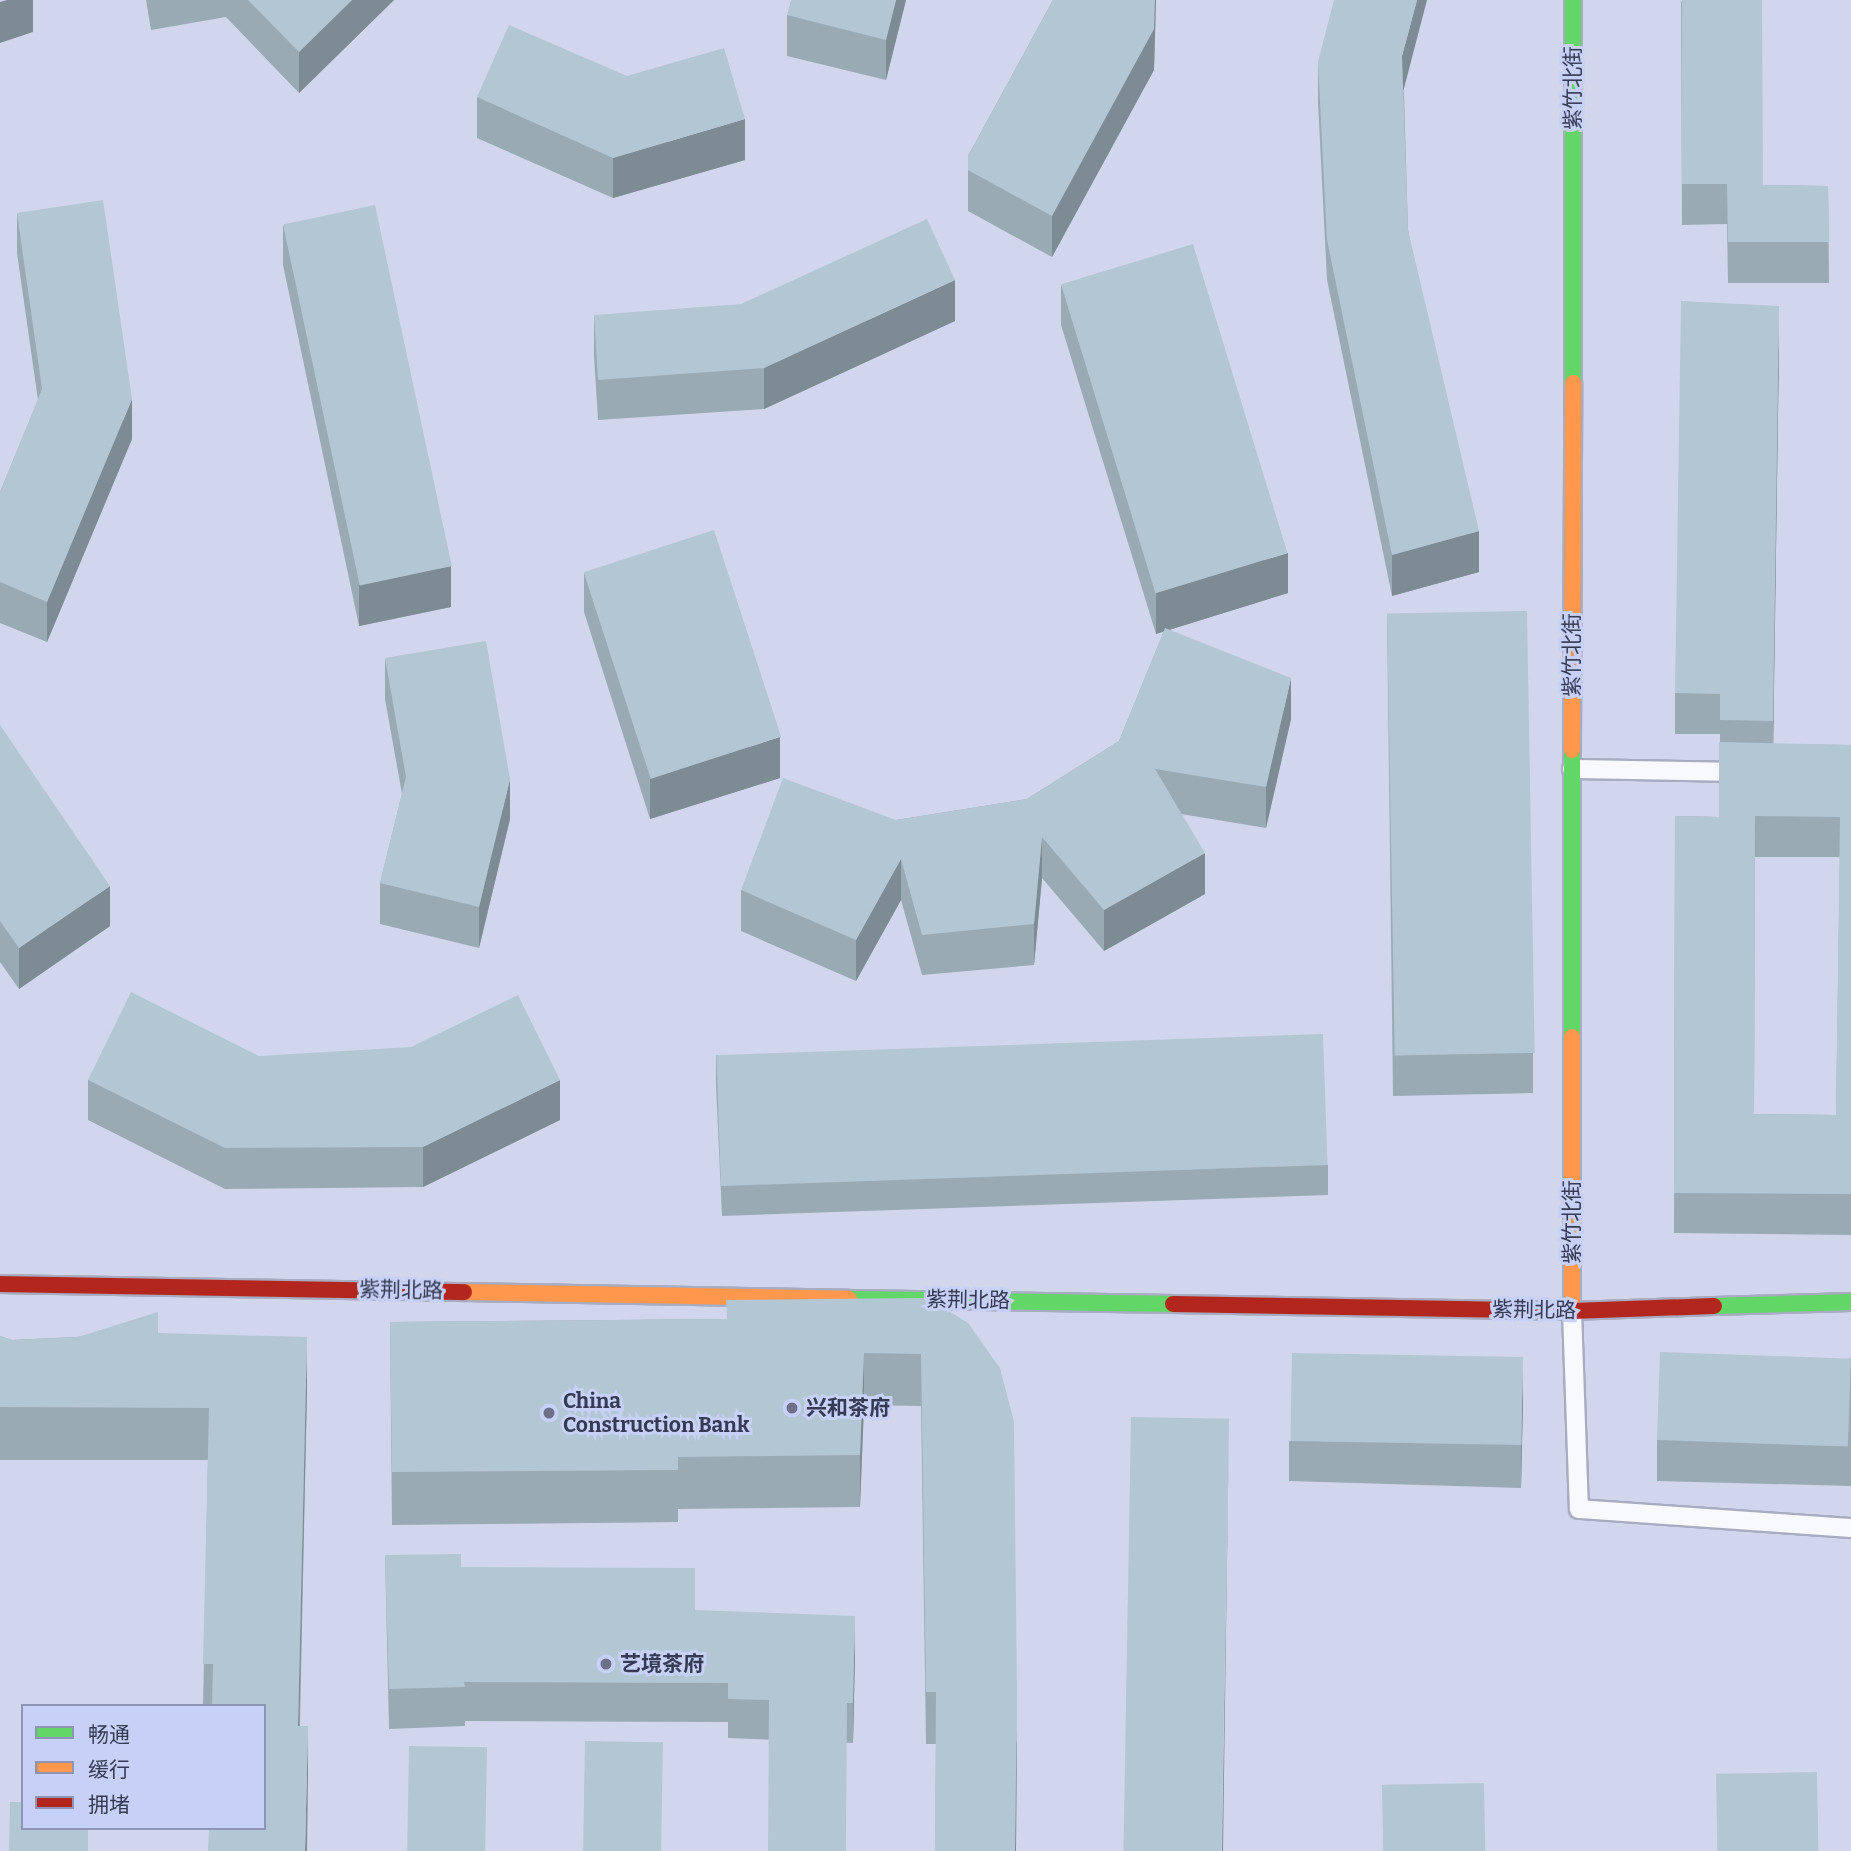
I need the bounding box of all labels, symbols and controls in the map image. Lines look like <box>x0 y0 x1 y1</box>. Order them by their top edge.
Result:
street label: 紫竹北街 <box>1560 46 1586 130</box>
street label: 紫竹北街 <box>1559 613 1585 697</box>
street label: 紫竹北街 <box>1559 1180 1585 1264</box>
street label: 紫荆北路 <box>359 1277 443 1303</box>
street label: 紫荆北路 <box>926 1287 1010 1313</box>
street label: 紫荆北路 <box>1492 1297 1576 1323</box>
place label: China Construction Bank <box>563 1388 749 1438</box>
place label: 兴和茶府 <box>806 1395 890 1421</box>
marker: 兴和茶府 <box>784 1400 800 1416</box>
marker: China Construction Bank <box>541 1405 557 1421</box>
place label: 艺境茶府 <box>620 1651 704 1677</box>
marker: 艺境茶府 <box>598 1656 614 1672</box>
legend <box>21 1704 266 1830</box>
text: 畅通 <box>88 1722 130 1748</box>
text: 缓行 <box>88 1757 130 1783</box>
text: 拥堵 <box>88 1792 130 1818</box>

